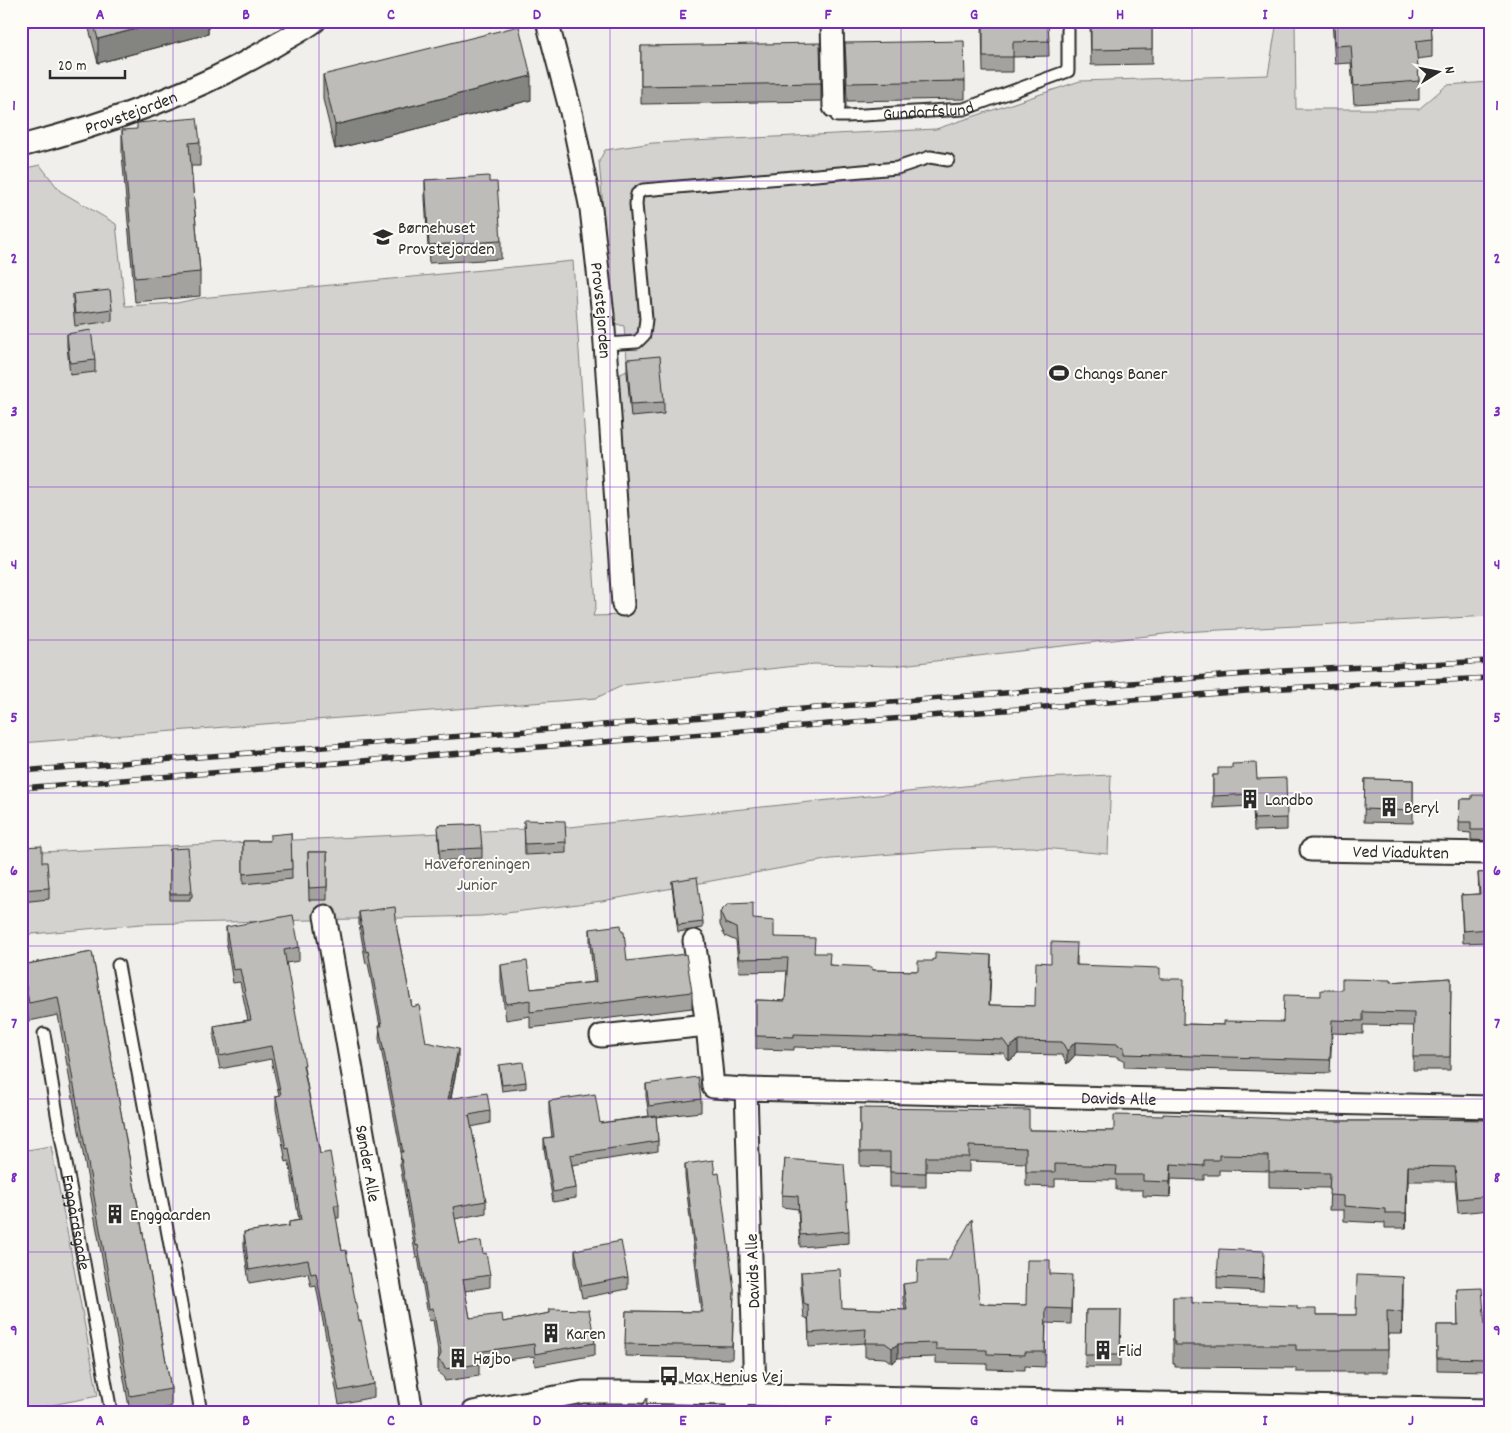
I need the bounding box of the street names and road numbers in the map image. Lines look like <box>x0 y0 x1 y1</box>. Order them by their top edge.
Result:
street label: Provstejorden <box>82 86 182 142</box>
street label: Gundorfslund <box>882 96 978 129</box>
street label: Provstejorden <box>582 261 616 359</box>
street label: Ved Viadukten <box>1353 841 1449 867</box>
street label: Davids Alle <box>1081 1087 1157 1114</box>
street label: Sønder Alle <box>347 1123 385 1204</box>
street label: Enggårdsgade <box>53 1173 95 1273</box>
street label: Davids Alle <box>741 1233 768 1309</box>

